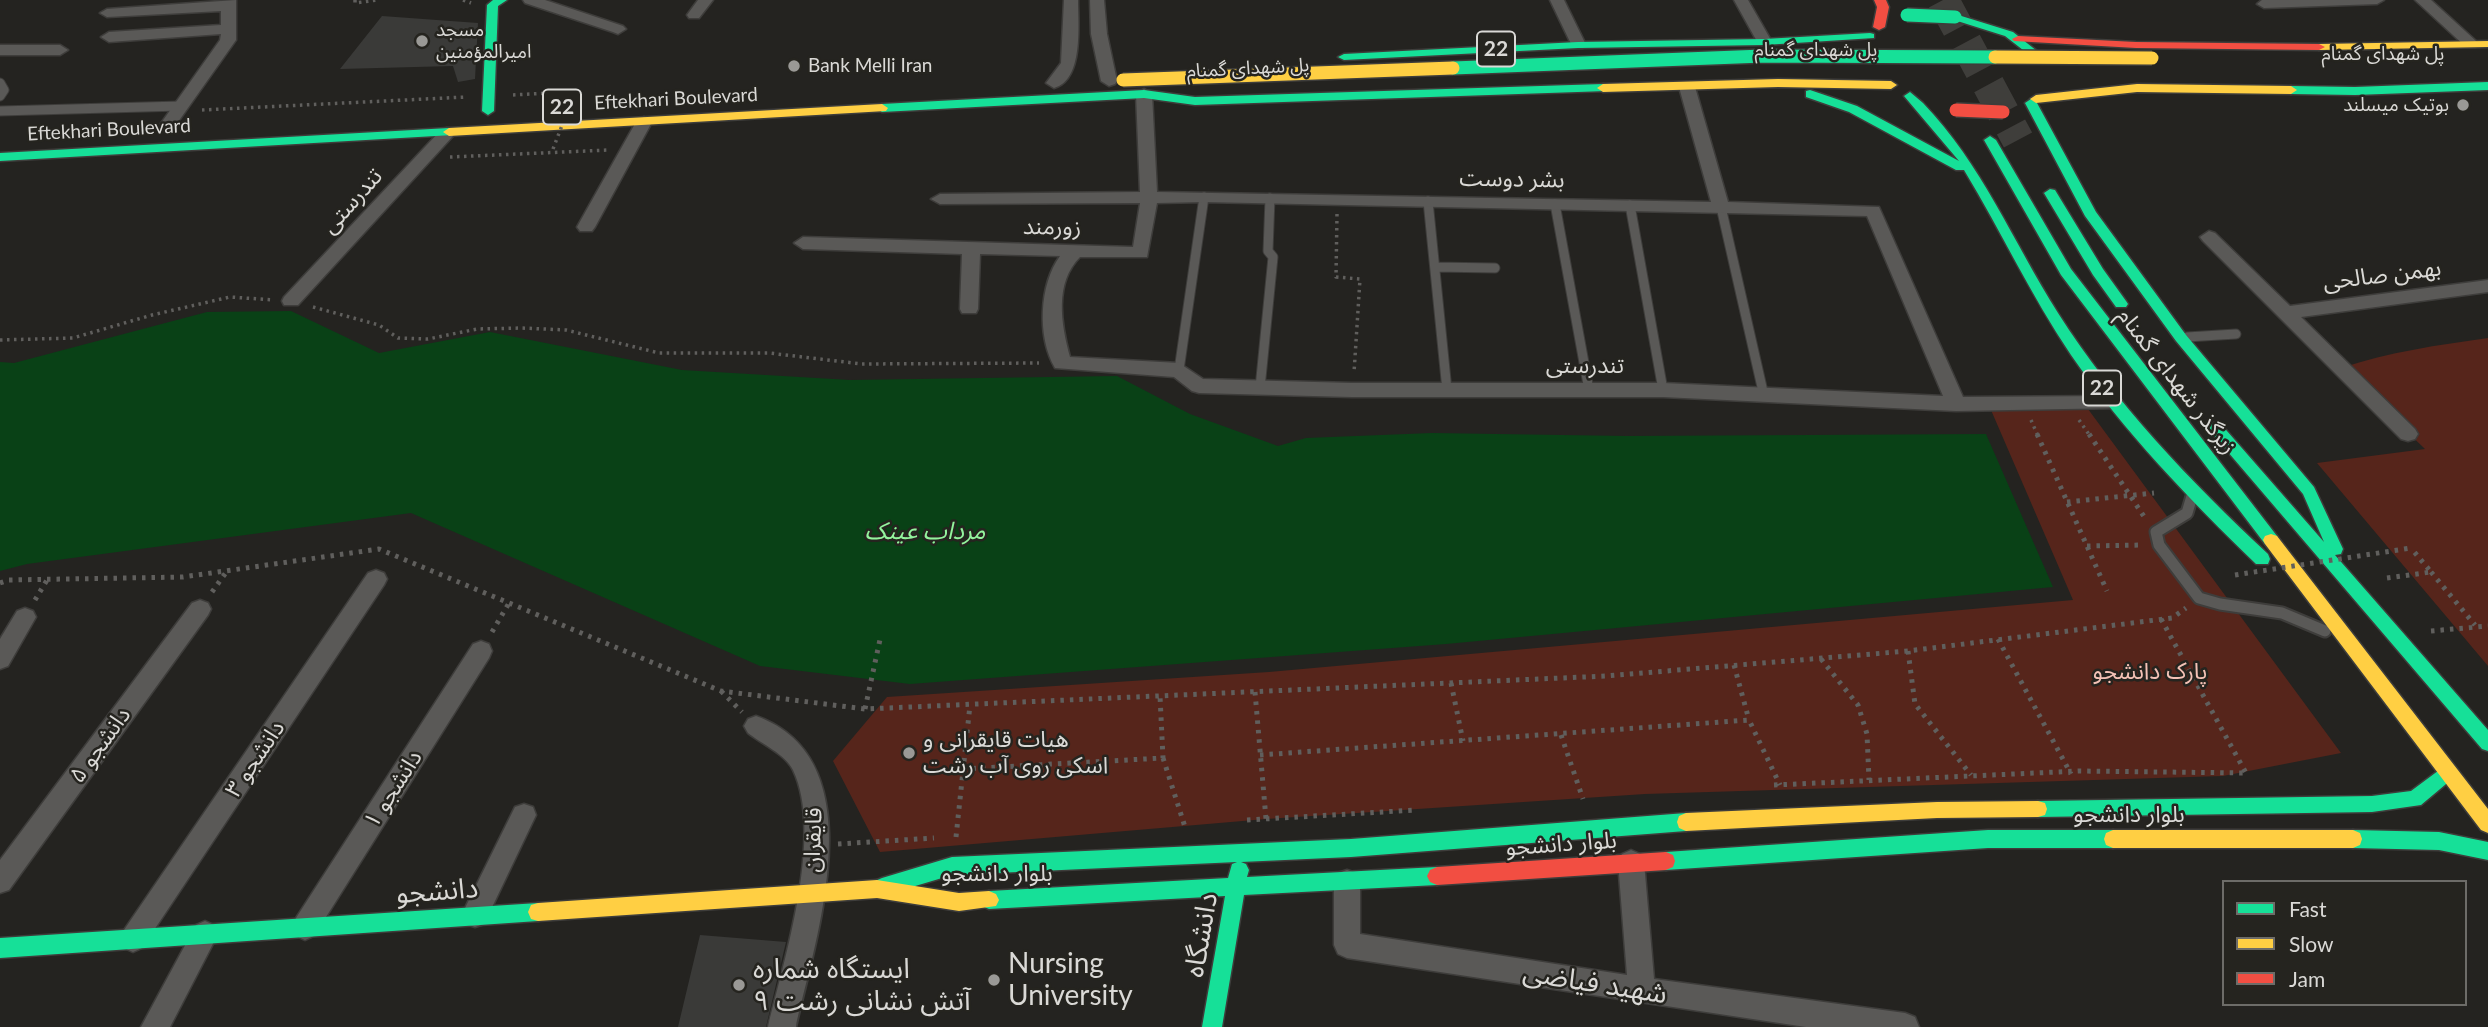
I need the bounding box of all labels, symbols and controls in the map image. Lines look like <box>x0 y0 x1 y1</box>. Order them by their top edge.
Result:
place label: مسجد امیرالمؤمنین <box>436 19 531 63</box>
road number: 22 <box>1477 32 1515 66</box>
marker: مسجد امیرالمؤمنین <box>414 33 430 49</box>
street label: پل شهدای گمنام <box>1755 39 1877 61</box>
street label: پل شهدای گمنام <box>2322 43 2444 65</box>
street label: پل شهدای گمنام <box>1186 53 1310 83</box>
place label: Bank Melli Iran <box>808 55 932 77</box>
marker: Bank Melli Iran <box>786 58 802 74</box>
street label: Eftekhari Boulevard <box>594 83 758 115</box>
road number: 22 <box>543 90 581 124</box>
place label: بوتیک میسلند <box>2343 94 2449 116</box>
marker: بوتیک میسلند <box>2455 97 2471 113</box>
street label: Eftekhari Boulevard <box>27 114 191 146</box>
street label: تندرستی <box>316 163 388 239</box>
street label: بشر دوست <box>1459 164 1565 194</box>
street label: زورمند <box>1023 213 1081 241</box>
street label: بهمن صالحی <box>2321 254 2443 296</box>
street label: زیرگذر شهدای گمنام <box>2111 302 2243 460</box>
street label: تندرستی <box>1546 352 1624 380</box>
road number: 22 <box>2083 370 2121 406</box>
water label: مرداب عینک <box>865 517 985 545</box>
park label: پارک دانشجو <box>2093 658 2207 686</box>
street label: دانشجو ۵ <box>63 702 137 788</box>
street label: دانشجو ۳ <box>219 715 291 803</box>
place label: هیات قایقرانی و اسکی روی آب رشت <box>923 726 1108 780</box>
street label: دانشجو ۱ <box>358 745 428 833</box>
marker: هیات قایقرانی و اسکی روی آب رشت <box>901 745 917 761</box>
street label: بلوار دانشجو <box>2073 801 2185 829</box>
street label: قایقران <box>798 807 828 873</box>
street label: بلوار دانشجو <box>1504 826 1618 862</box>
street label: بلوار دانشجو <box>941 860 1053 888</box>
street label: دانشجو <box>395 871 479 911</box>
legend <box>2222 880 2467 1006</box>
street label: دانشگاه <box>1177 890 1225 980</box>
text: Fast <box>2289 896 2326 921</box>
text: Slow <box>2289 931 2333 956</box>
place label: Nursing University <box>1008 947 1133 1013</box>
place label: ایستگاه شماره ۹ آتش نشانی رشت <box>753 952 971 1018</box>
street label: شهید فیاضی <box>1520 955 1670 1011</box>
text: Jam <box>2289 966 2325 991</box>
marker: Nursing University <box>986 972 1002 988</box>
marker: ایستگاه شماره ۹ آتش نشانی رشت <box>731 977 747 993</box>

